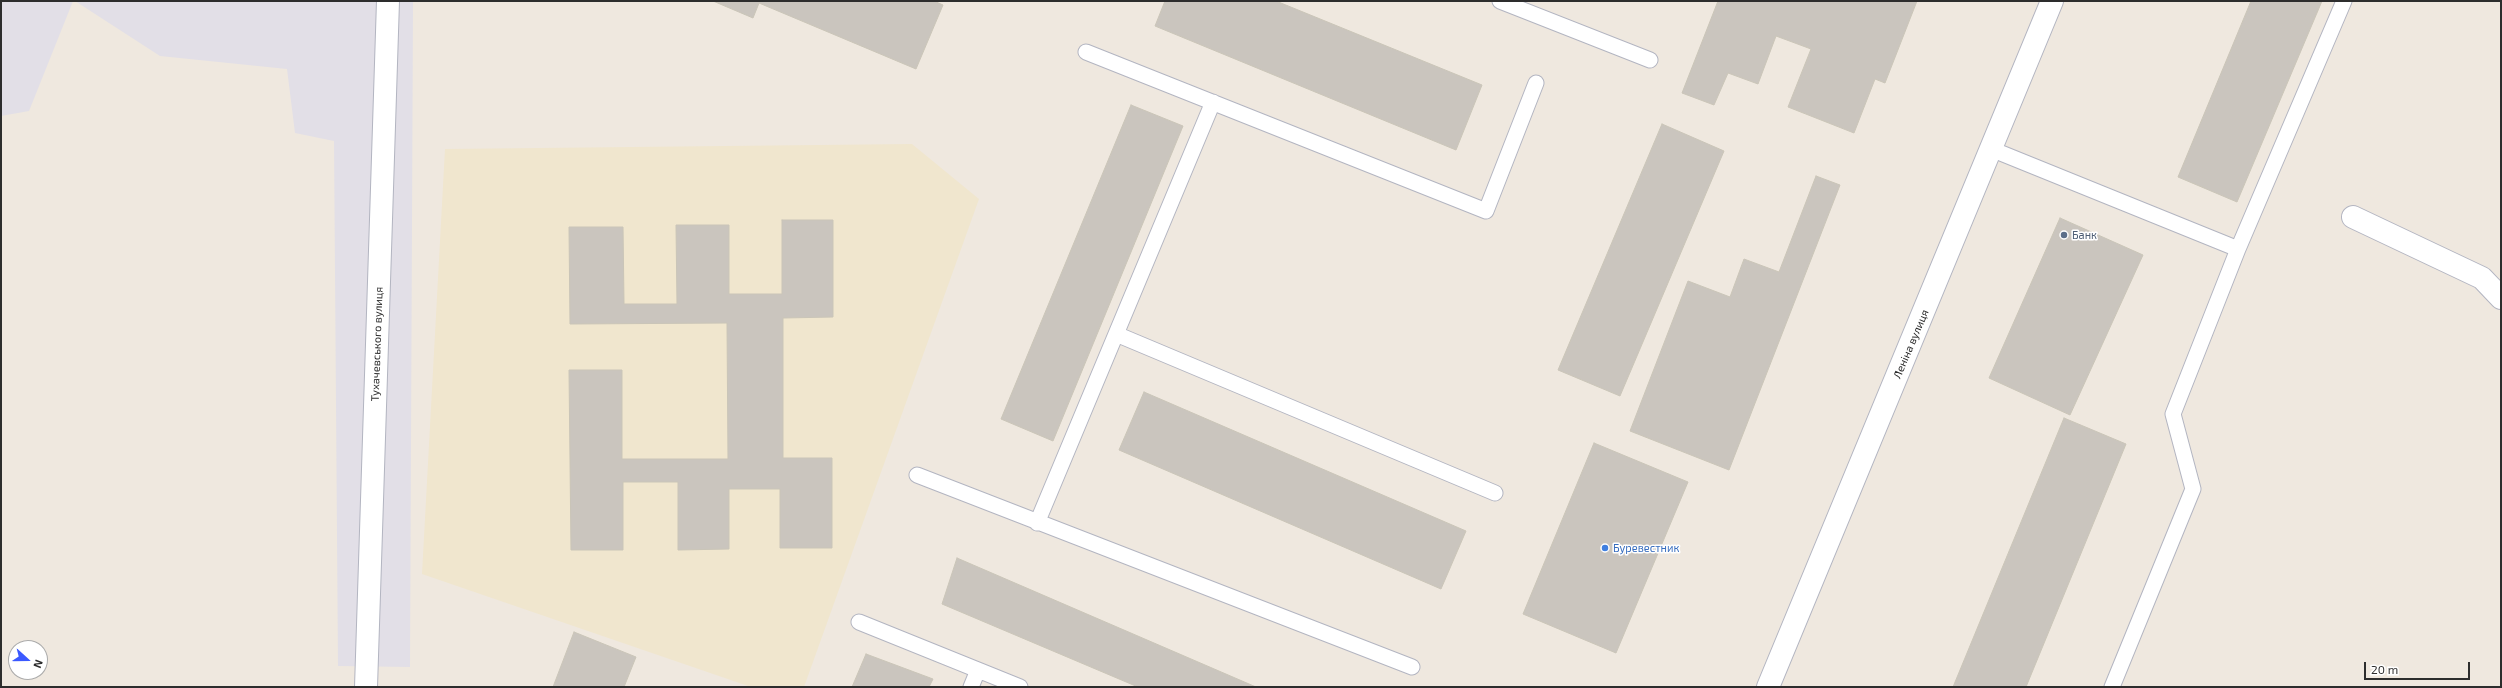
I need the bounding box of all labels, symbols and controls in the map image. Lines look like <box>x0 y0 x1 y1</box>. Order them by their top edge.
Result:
place label: Банк <box>2072 228 2097 242</box>
marker: Банк <box>2059 230 2069 240</box>
street label: Тухачевського вулиця <box>368 286 386 402</box>
street label: Леніна вулиця <box>1890 307 1932 381</box>
place label: Буревестник <box>1613 541 1679 555</box>
marker: Буревестник <box>1600 543 1610 553</box>
north arrow <box>8 640 48 680</box>
scale bar <box>2366 654 2472 680</box>
text: N <box>31 658 46 670</box>
text: 20 m <box>2371 662 2398 676</box>

